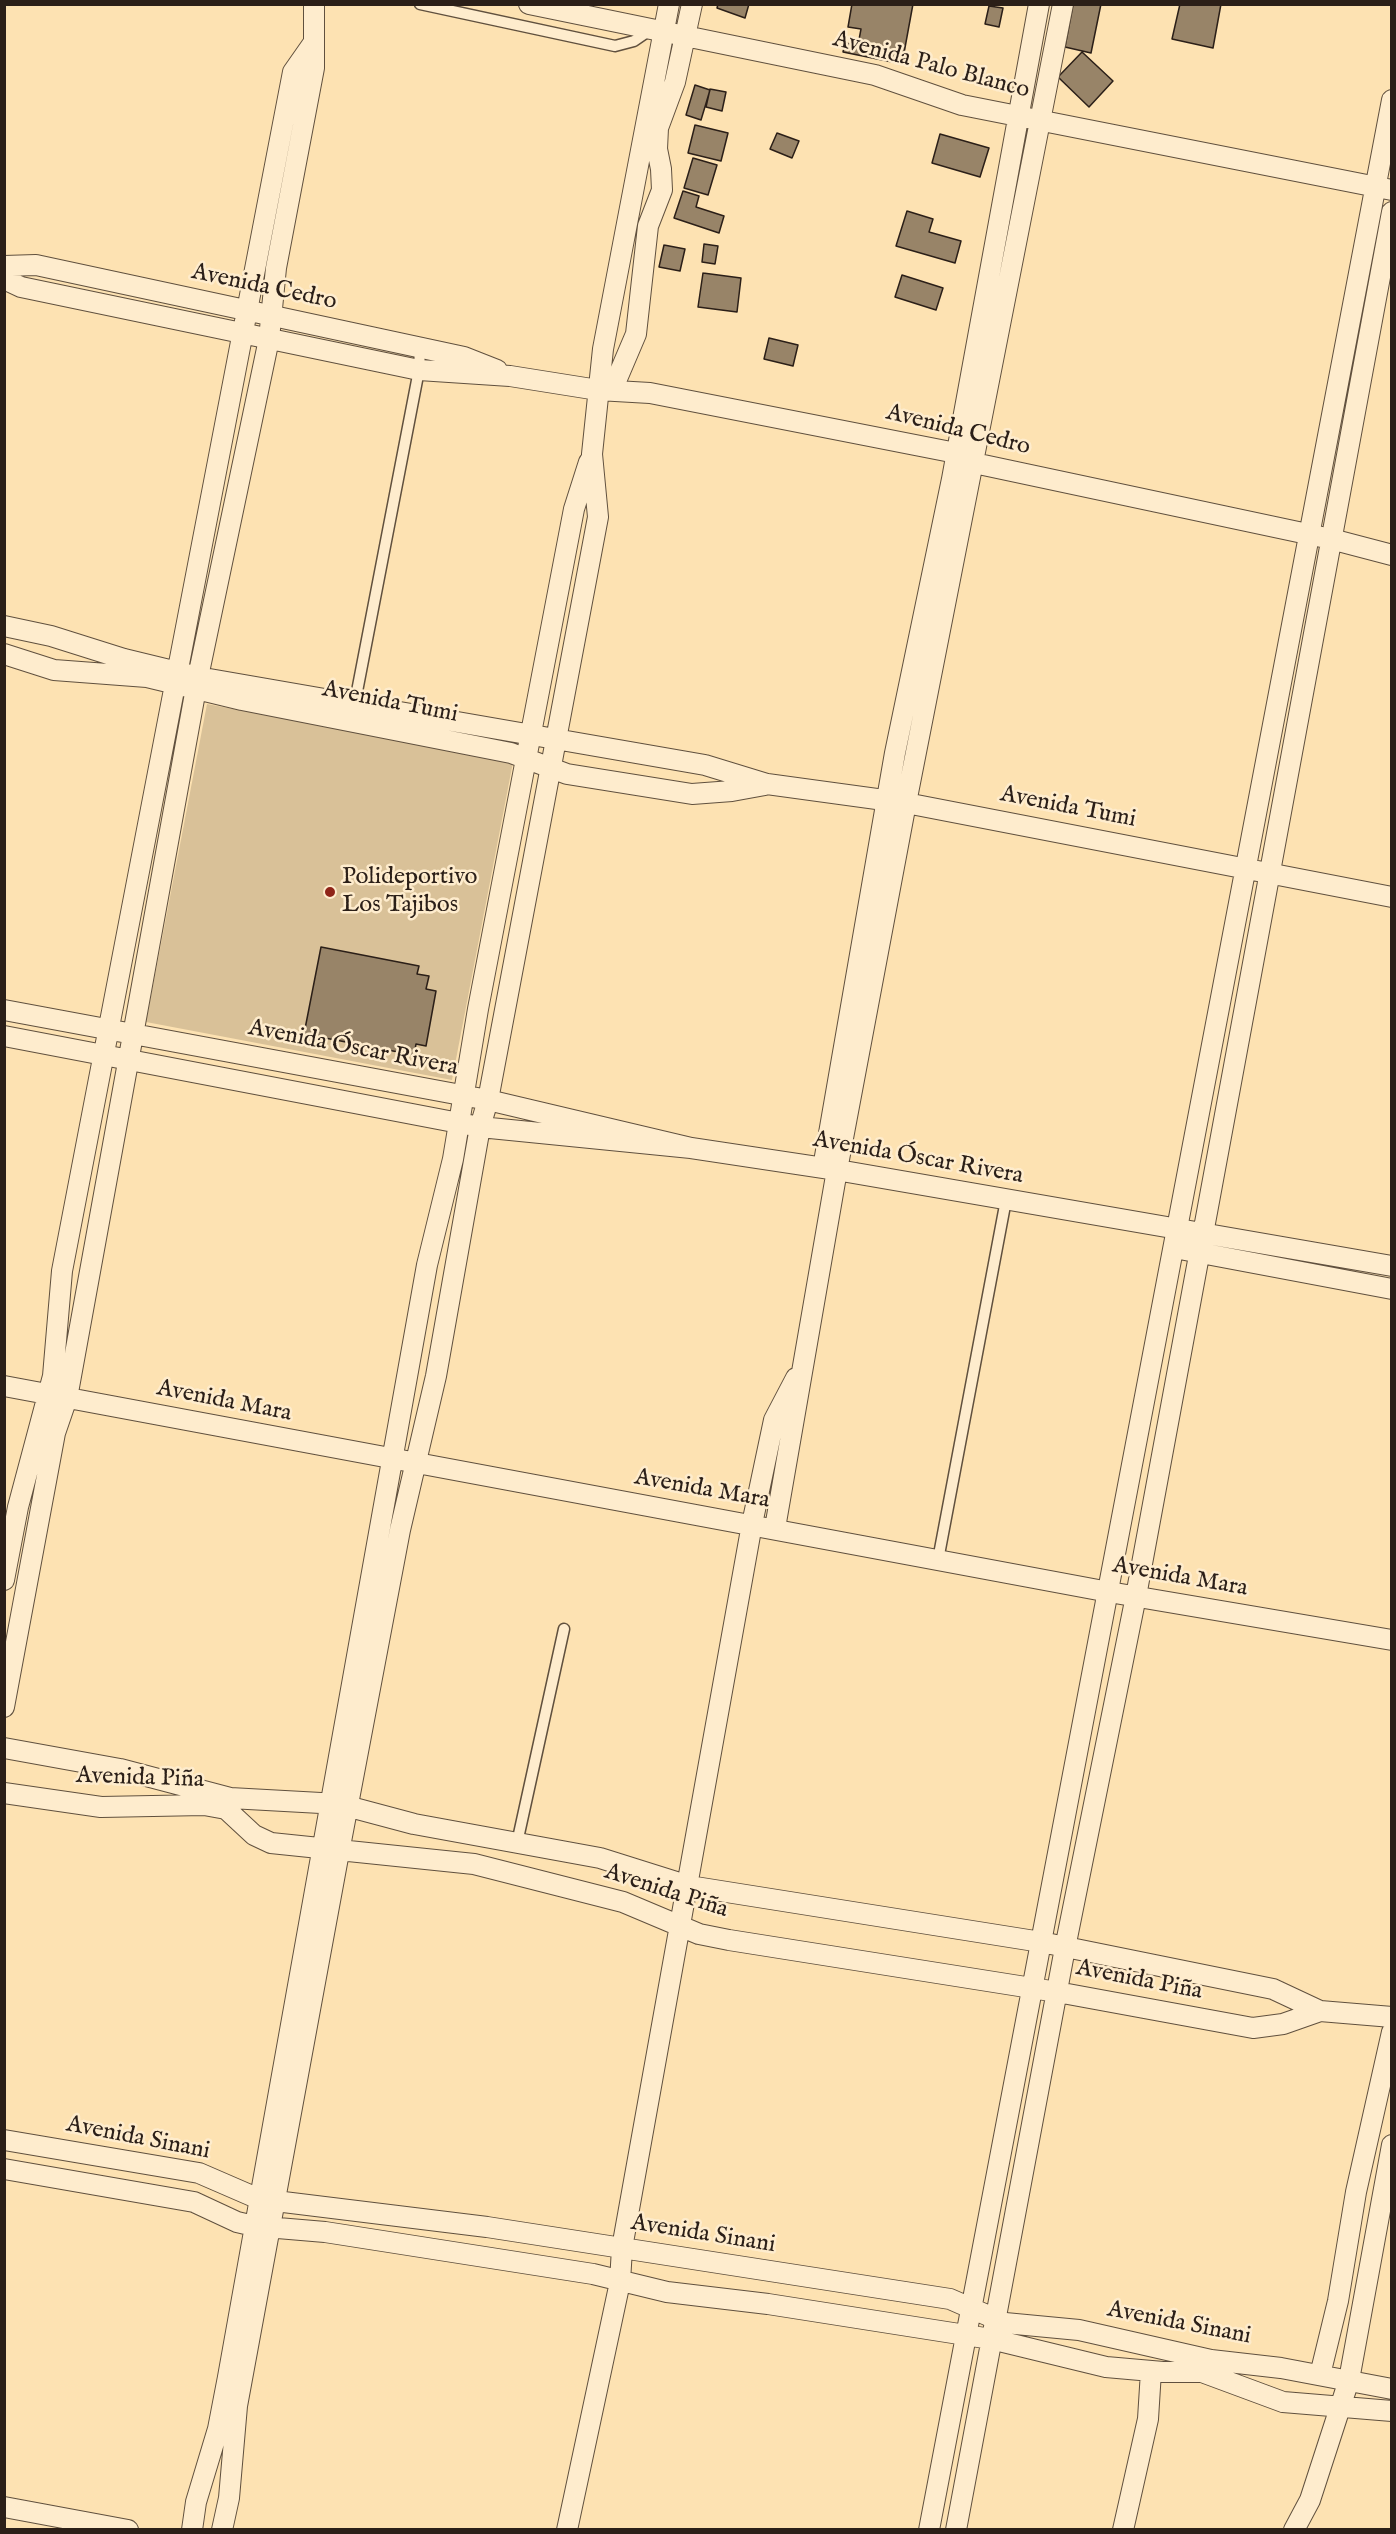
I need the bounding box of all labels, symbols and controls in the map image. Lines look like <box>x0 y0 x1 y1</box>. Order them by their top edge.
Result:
street label: Avenida Palo Blanco <box>830 26 1032 106</box>
street label: Avenida Cedro <box>189 259 339 317</box>
street label: Avenida Cedro <box>883 399 1033 463</box>
street label: Avenida Tumi <box>320 676 460 730</box>
street label: Avenida Tumi <box>998 781 1138 835</box>
place label: Polideportivo Los Tajibos <box>342 864 478 920</box>
marker: Polideportivo Los Tajibos <box>323 885 337 899</box>
street label: Avenida Óscar Rivera <box>246 1015 460 1083</box>
street label: Avenida Óscar Rivera <box>811 1126 1025 1192</box>
street label: Avenida Mara <box>154 1375 294 1429</box>
street label: Avenida Mara <box>632 1464 772 1516</box>
street label: Avenida Mara <box>1110 1552 1250 1604</box>
street label: Avenida Piña <box>75 1762 205 1796</box>
street label: Avenida Piña <box>601 1858 731 1926</box>
street label: Avenida Piña <box>1073 1955 1205 2007</box>
street label: Avenida Sinani <box>64 2111 212 2167</box>
street label: Avenida Sinani <box>629 2209 777 2261</box>
street label: Avenida Sinani <box>1105 2296 1253 2352</box>

